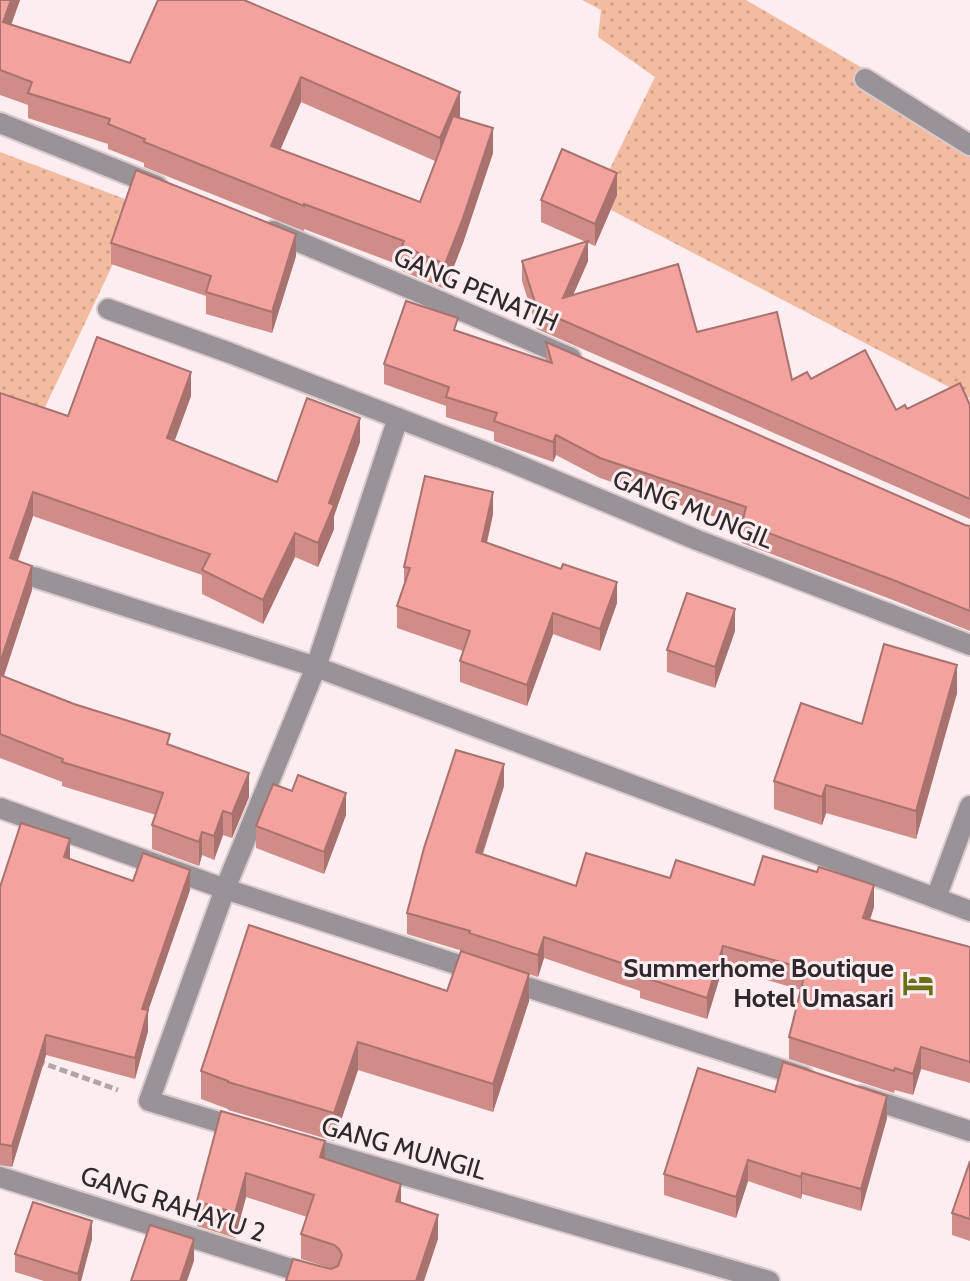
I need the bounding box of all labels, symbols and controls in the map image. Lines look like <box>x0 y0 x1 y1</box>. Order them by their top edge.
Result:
street label: GANG PENATIH <box>389 240 563 338</box>
street label: GANG MUNGIL <box>608 462 778 556</box>
place label: Summerhome Boutique Hotel Umasari <box>623 952 894 1014</box>
hotel icon: Summerhome Boutique Hotel Umasari <box>901 966 935 1000</box>
street label: GANG MUNGIL <box>318 1109 490 1187</box>
street label: GANG RAHAYU 2 <box>76 1159 270 1249</box>

